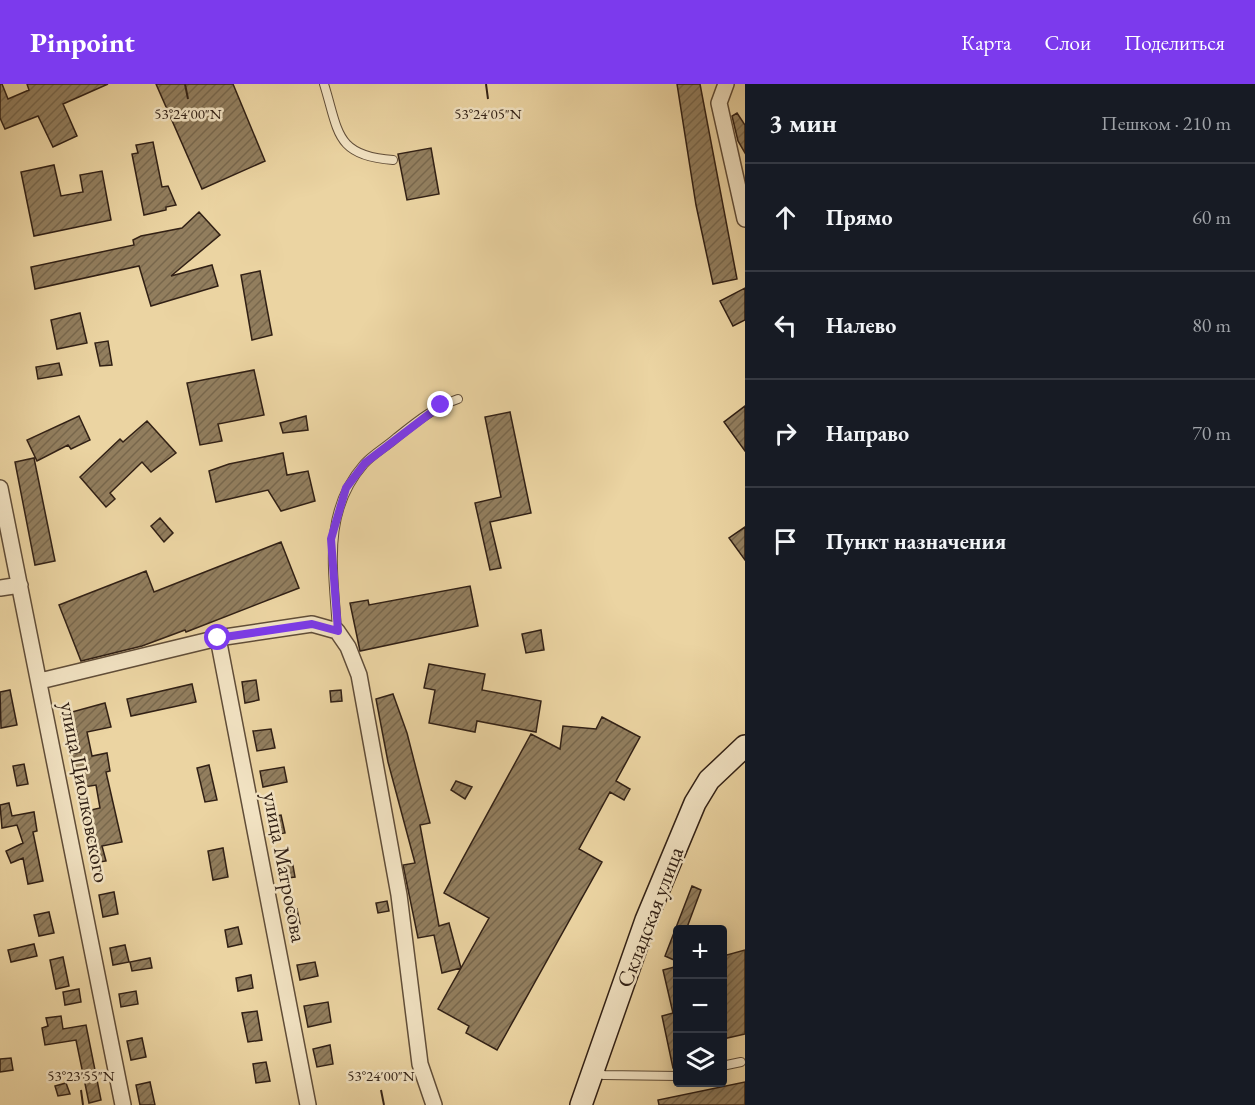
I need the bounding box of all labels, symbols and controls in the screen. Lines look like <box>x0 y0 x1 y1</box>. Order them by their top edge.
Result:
text: Pinpoint <box>30 24 135 60</box>
text: Карта <box>961 29 1011 56</box>
text: Слои <box>1044 29 1091 56</box>
text: Поделиться <box>1124 29 1225 56</box>
text: 53°24'00"N <box>154 104 222 123</box>
text: 53°24'05"N <box>454 104 522 123</box>
text: 3 мин <box>769 106 837 140</box>
text: Пешком · 210 m <box>1101 110 1231 136</box>
icon: ahead <box>769 201 802 234</box>
text: Прямо <box>826 203 893 232</box>
text: 60 m <box>1192 204 1231 230</box>
icon: left <box>769 309 802 342</box>
text: Налево <box>826 311 896 340</box>
text: 80 m <box>1192 312 1231 338</box>
route end <box>427 391 453 417</box>
icon: right <box>769 417 802 450</box>
text: Направо <box>826 419 909 448</box>
text: 70 m <box>1192 420 1231 446</box>
icon: arrive <box>769 525 802 558</box>
text: Пункт назначения <box>826 527 1006 556</box>
route start <box>204 624 230 650</box>
street label: улица Циолковского <box>53 699 117 885</box>
street label: улица Матросова <box>256 789 314 945</box>
street label: Складская улица <box>610 842 690 992</box>
map controls <box>673 925 727 1087</box>
button: + <box>673 925 727 979</box>
button: − <box>673 979 727 1033</box>
button: layers <box>673 1033 727 1087</box>
text: 53°23'55"N <box>47 1066 115 1085</box>
text: 53°24'00"N <box>347 1066 415 1085</box>

